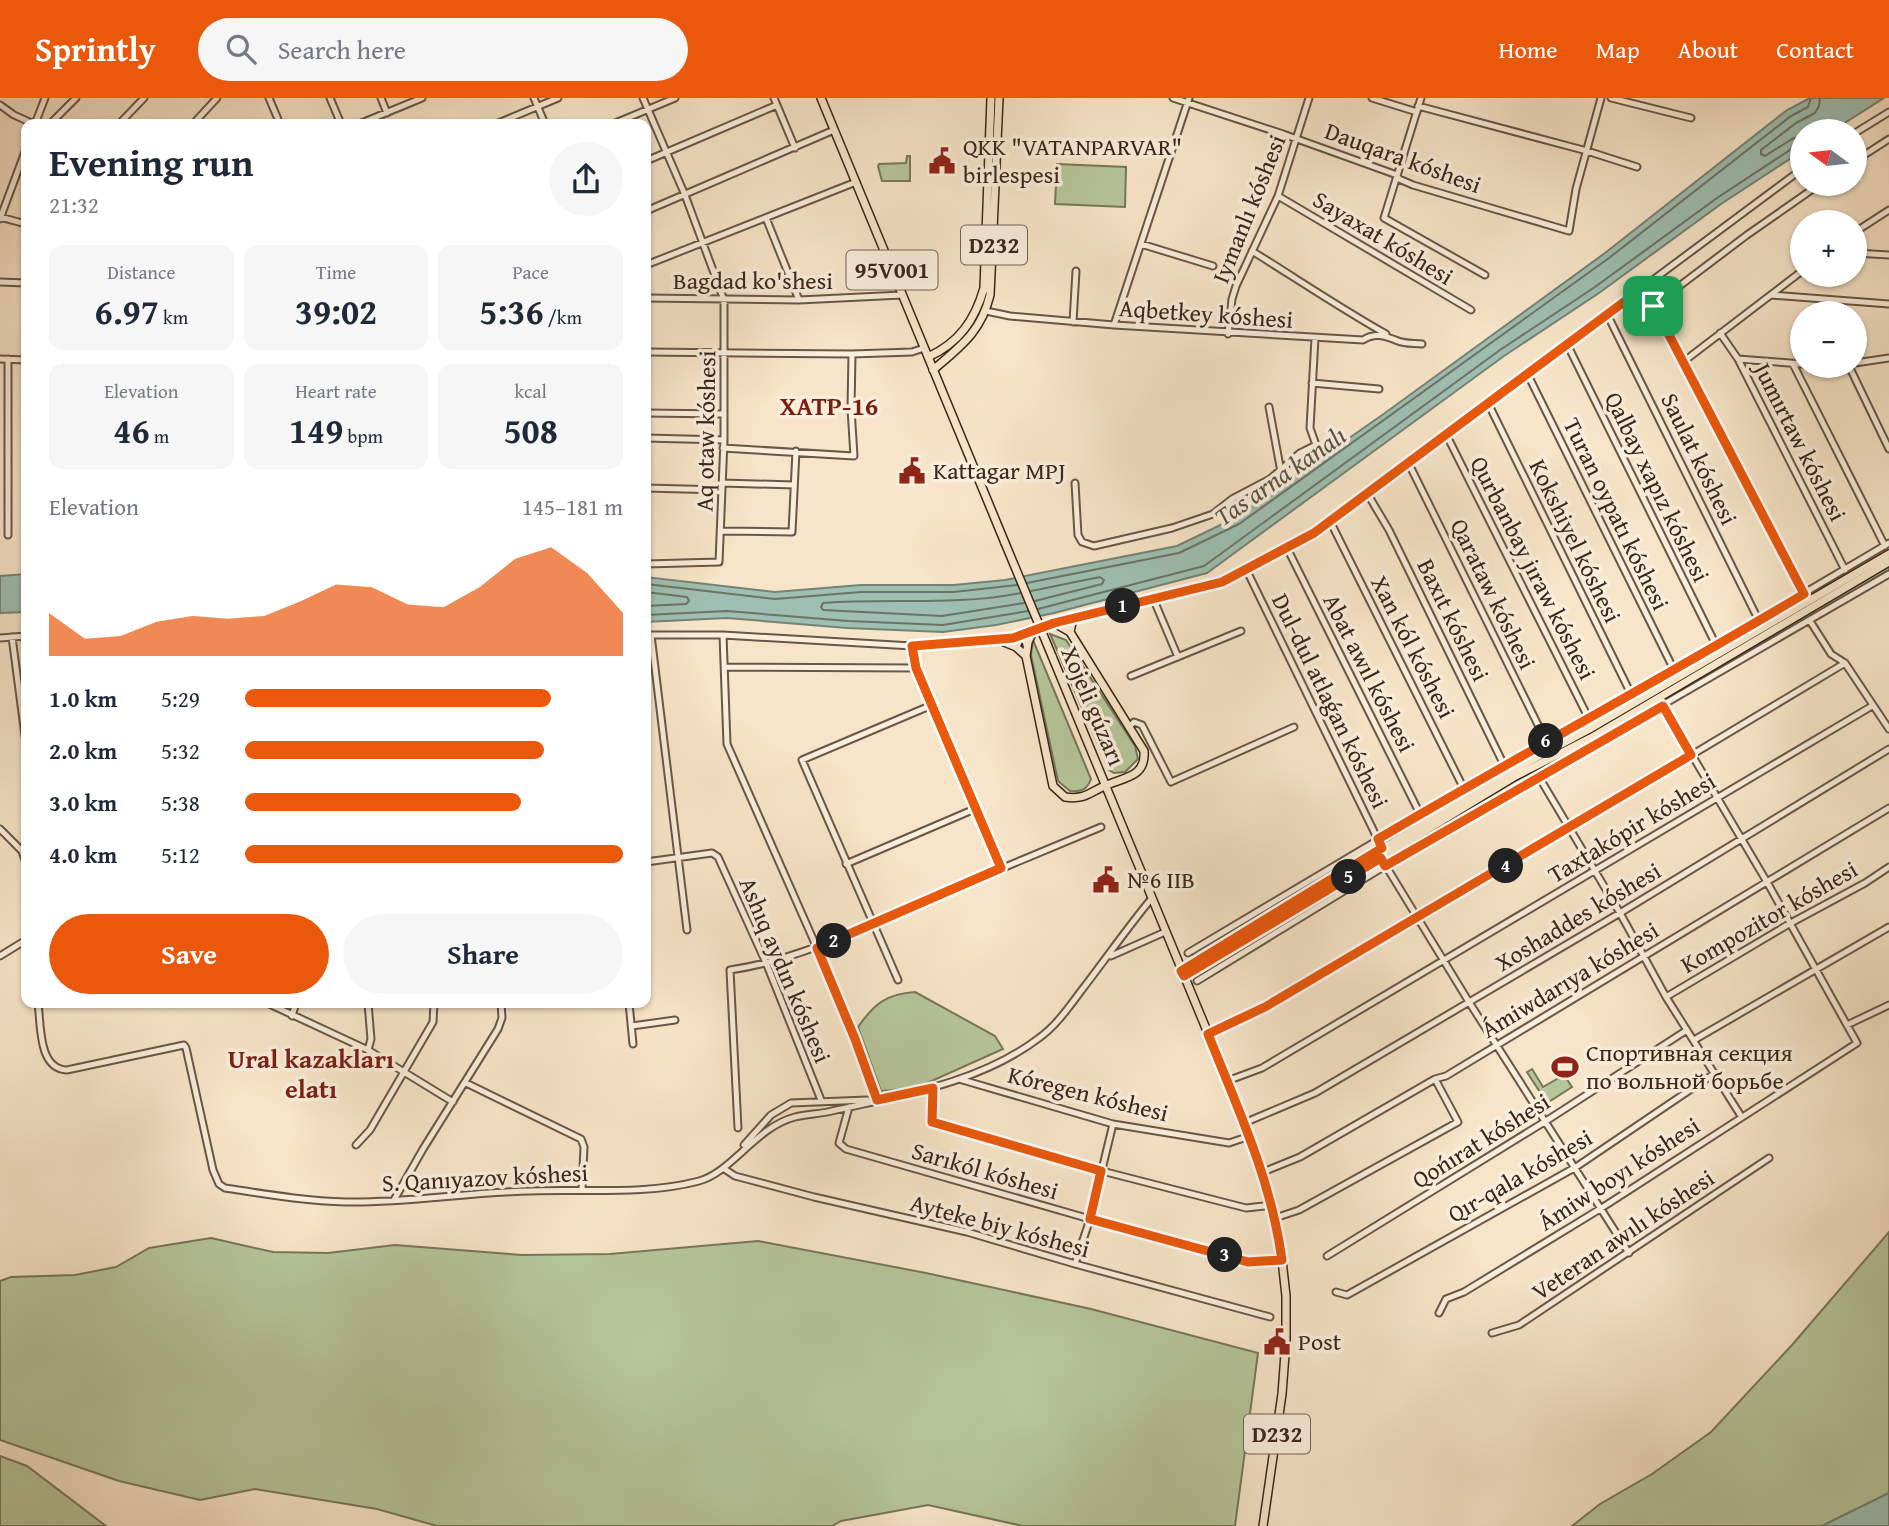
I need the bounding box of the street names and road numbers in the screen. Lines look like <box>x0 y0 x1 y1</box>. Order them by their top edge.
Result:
street label: Dauqara kóshesi <box>1320 113 1487 202</box>
street label: Iymanlı kóshesi <box>1203 129 1294 288</box>
street label: Sayaxat kóshesi <box>1306 182 1460 293</box>
road number: D232 <box>961 226 1027 264</box>
road number: 95V001 <box>846 251 938 290</box>
street label: Bagdad ko'shesi <box>673 263 833 298</box>
street label: Aqbetkey kóshesi <box>1118 290 1295 337</box>
street label: Aq otaw kóshesi <box>687 350 724 512</box>
street label: Jumırtaw kóshesi <box>1744 354 1856 527</box>
street label: Qalbay xapız kóshesi <box>1596 386 1719 588</box>
street label: Saulat kóshesi <box>1652 387 1747 531</box>
street label: Turan oypatı kóshesi <box>1555 412 1678 616</box>
street label: Qurbanbay jıraw kóshesi <box>1462 450 1605 686</box>
street label: Kokshiyel kóshesi <box>1521 453 1630 629</box>
street label: Qarataw kóshesi <box>1442 513 1545 675</box>
street label: Baxıt kóshesi <box>1409 553 1498 687</box>
street label: Xan kól kóshesi <box>1362 569 1465 725</box>
street label: Dul-dul atlaǵan kóshesi <box>1263 587 1398 814</box>
street label: Abat awıl kóshesi <box>1314 587 1425 758</box>
street label: Xojeli gúzarı <box>1053 641 1134 771</box>
street label: Taxtakópir kóshesi <box>1541 763 1722 892</box>
street label: Kompozitor kóshesi <box>1674 851 1864 982</box>
street label: Xoshaddes kóshesi <box>1488 853 1668 980</box>
street label: Ashıq aydın kóshesi <box>731 871 841 1068</box>
street label: Ámiwdarıya kóshesi <box>1474 912 1666 1047</box>
street label: Kóregen kóshesi <box>1004 1057 1172 1130</box>
street label: Qońırat kóshesi <box>1405 1084 1557 1197</box>
street label: Ámiw boyı kóshesi <box>1531 1108 1707 1239</box>
street label: Qır-qala kóshesi <box>1441 1120 1599 1231</box>
street label: Sarıkól kóshesi <box>908 1133 1063 1208</box>
street label: S. Qanıyazov kóshesi <box>381 1155 589 1200</box>
street label: Veteran awılı kóshesi <box>1524 1160 1721 1309</box>
street label: Ayteke biy kóshesi <box>906 1185 1094 1266</box>
road number: D232 <box>1244 1414 1310 1454</box>

